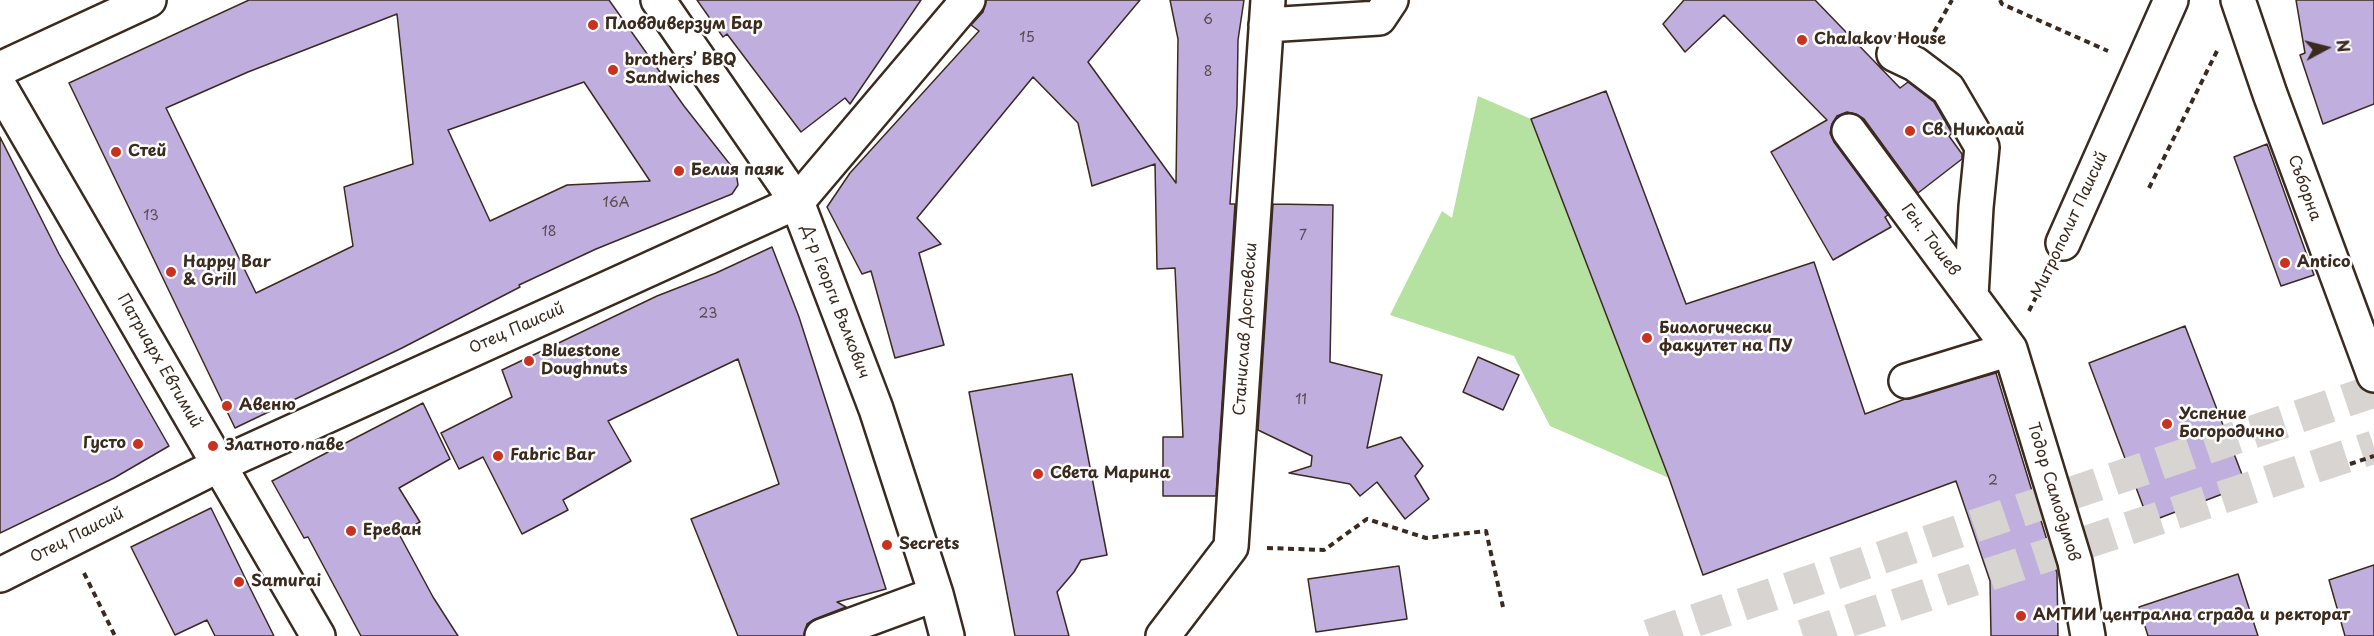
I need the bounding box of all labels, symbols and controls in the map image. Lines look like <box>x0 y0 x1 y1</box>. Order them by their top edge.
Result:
house number: 6 <box>1203 12 1213 28</box>
place label: Пловдиверзум Бар <box>605 15 763 35</box>
marker: Пловдиверзум Бар <box>586 18 600 32</box>
north arrow <box>2296 18 2356 78</box>
house number: 15 <box>1019 30 1035 46</box>
place label: Chalakov House <box>1814 30 1946 50</box>
marker: Chalakov House <box>1795 33 1809 47</box>
text: N <box>2331 38 2357 54</box>
place label: brothers’ BBQ Sandwiches <box>625 51 736 89</box>
marker: brothers’ BBQ Sandwiches <box>606 63 620 77</box>
house number: 8 <box>1204 64 1212 80</box>
place label: Св. Николай <box>1922 121 2024 141</box>
marker: Св. Николай <box>1903 124 1917 138</box>
place label: Стей <box>128 142 167 162</box>
marker: Стей <box>109 145 123 159</box>
street label: Митрополит Паисий <box>2028 149 2112 301</box>
street label: Съборна <box>2283 152 2325 224</box>
place label: Белия паяк <box>691 161 784 181</box>
marker: Белия паяк <box>672 164 686 178</box>
house number: 16А <box>603 195 629 211</box>
street label: Ген. Тошев <box>1897 200 1963 280</box>
house number: 13 <box>143 208 159 224</box>
street label: Д-р Георги Вълкович <box>797 222 873 382</box>
house number: 18 <box>541 224 557 240</box>
house number: 7 <box>1299 228 1307 244</box>
street label: Станислав Доспевски <box>1230 242 1262 416</box>
place label: Happy Bar & Grill <box>183 253 271 291</box>
place label: Antico <box>2297 253 2350 273</box>
marker: Antico <box>2278 256 2292 270</box>
marker: Happy Bar & Grill <box>164 265 178 279</box>
street label: Патриарх Евтимий <box>113 290 205 432</box>
street label: Отец Паисий <box>466 299 568 359</box>
house number: 23 <box>699 306 717 322</box>
place label: Биологически факултет на ПУ <box>1659 319 1793 357</box>
marker: Биологически факултет на ПУ <box>1640 331 1654 345</box>
place label: Bluestone Doughnuts <box>541 342 628 380</box>
marker: Bluestone Doughnuts <box>522 354 536 368</box>
house number: 11 <box>1295 392 1307 408</box>
place label: Авеню <box>239 396 296 416</box>
marker: Авеню <box>220 399 234 413</box>
place label: Успение Богородично <box>2179 405 2284 443</box>
marker: Успение Богородично <box>2160 417 2174 431</box>
street label: Тодор Самодумов <box>2023 420 2083 564</box>
place label: Густо <box>83 434 126 454</box>
place label: Златното паве <box>225 436 344 456</box>
marker: Густо <box>131 437 145 451</box>
marker: Златното паве <box>206 439 220 453</box>
place label: Fabric Bar <box>510 446 596 466</box>
marker: Fabric Bar <box>491 449 505 463</box>
place label: Света Марина <box>1050 464 1171 484</box>
marker: Света Марина <box>1031 467 1045 481</box>
house number: 2 <box>1988 473 1998 489</box>
street label: Отец Паисий <box>27 504 127 568</box>
place label: Ереван <box>363 521 422 541</box>
marker: Ереван <box>344 524 358 538</box>
place label: Secrets <box>899 535 959 555</box>
marker: Secrets <box>880 538 894 552</box>
place label: Samurai <box>251 572 321 592</box>
marker: Samurai <box>232 575 246 589</box>
place label: АМТИИ централна сграда и ректорат <box>2033 606 2350 626</box>
marker: АМТИИ централна сграда и ректорат <box>2014 609 2028 623</box>

